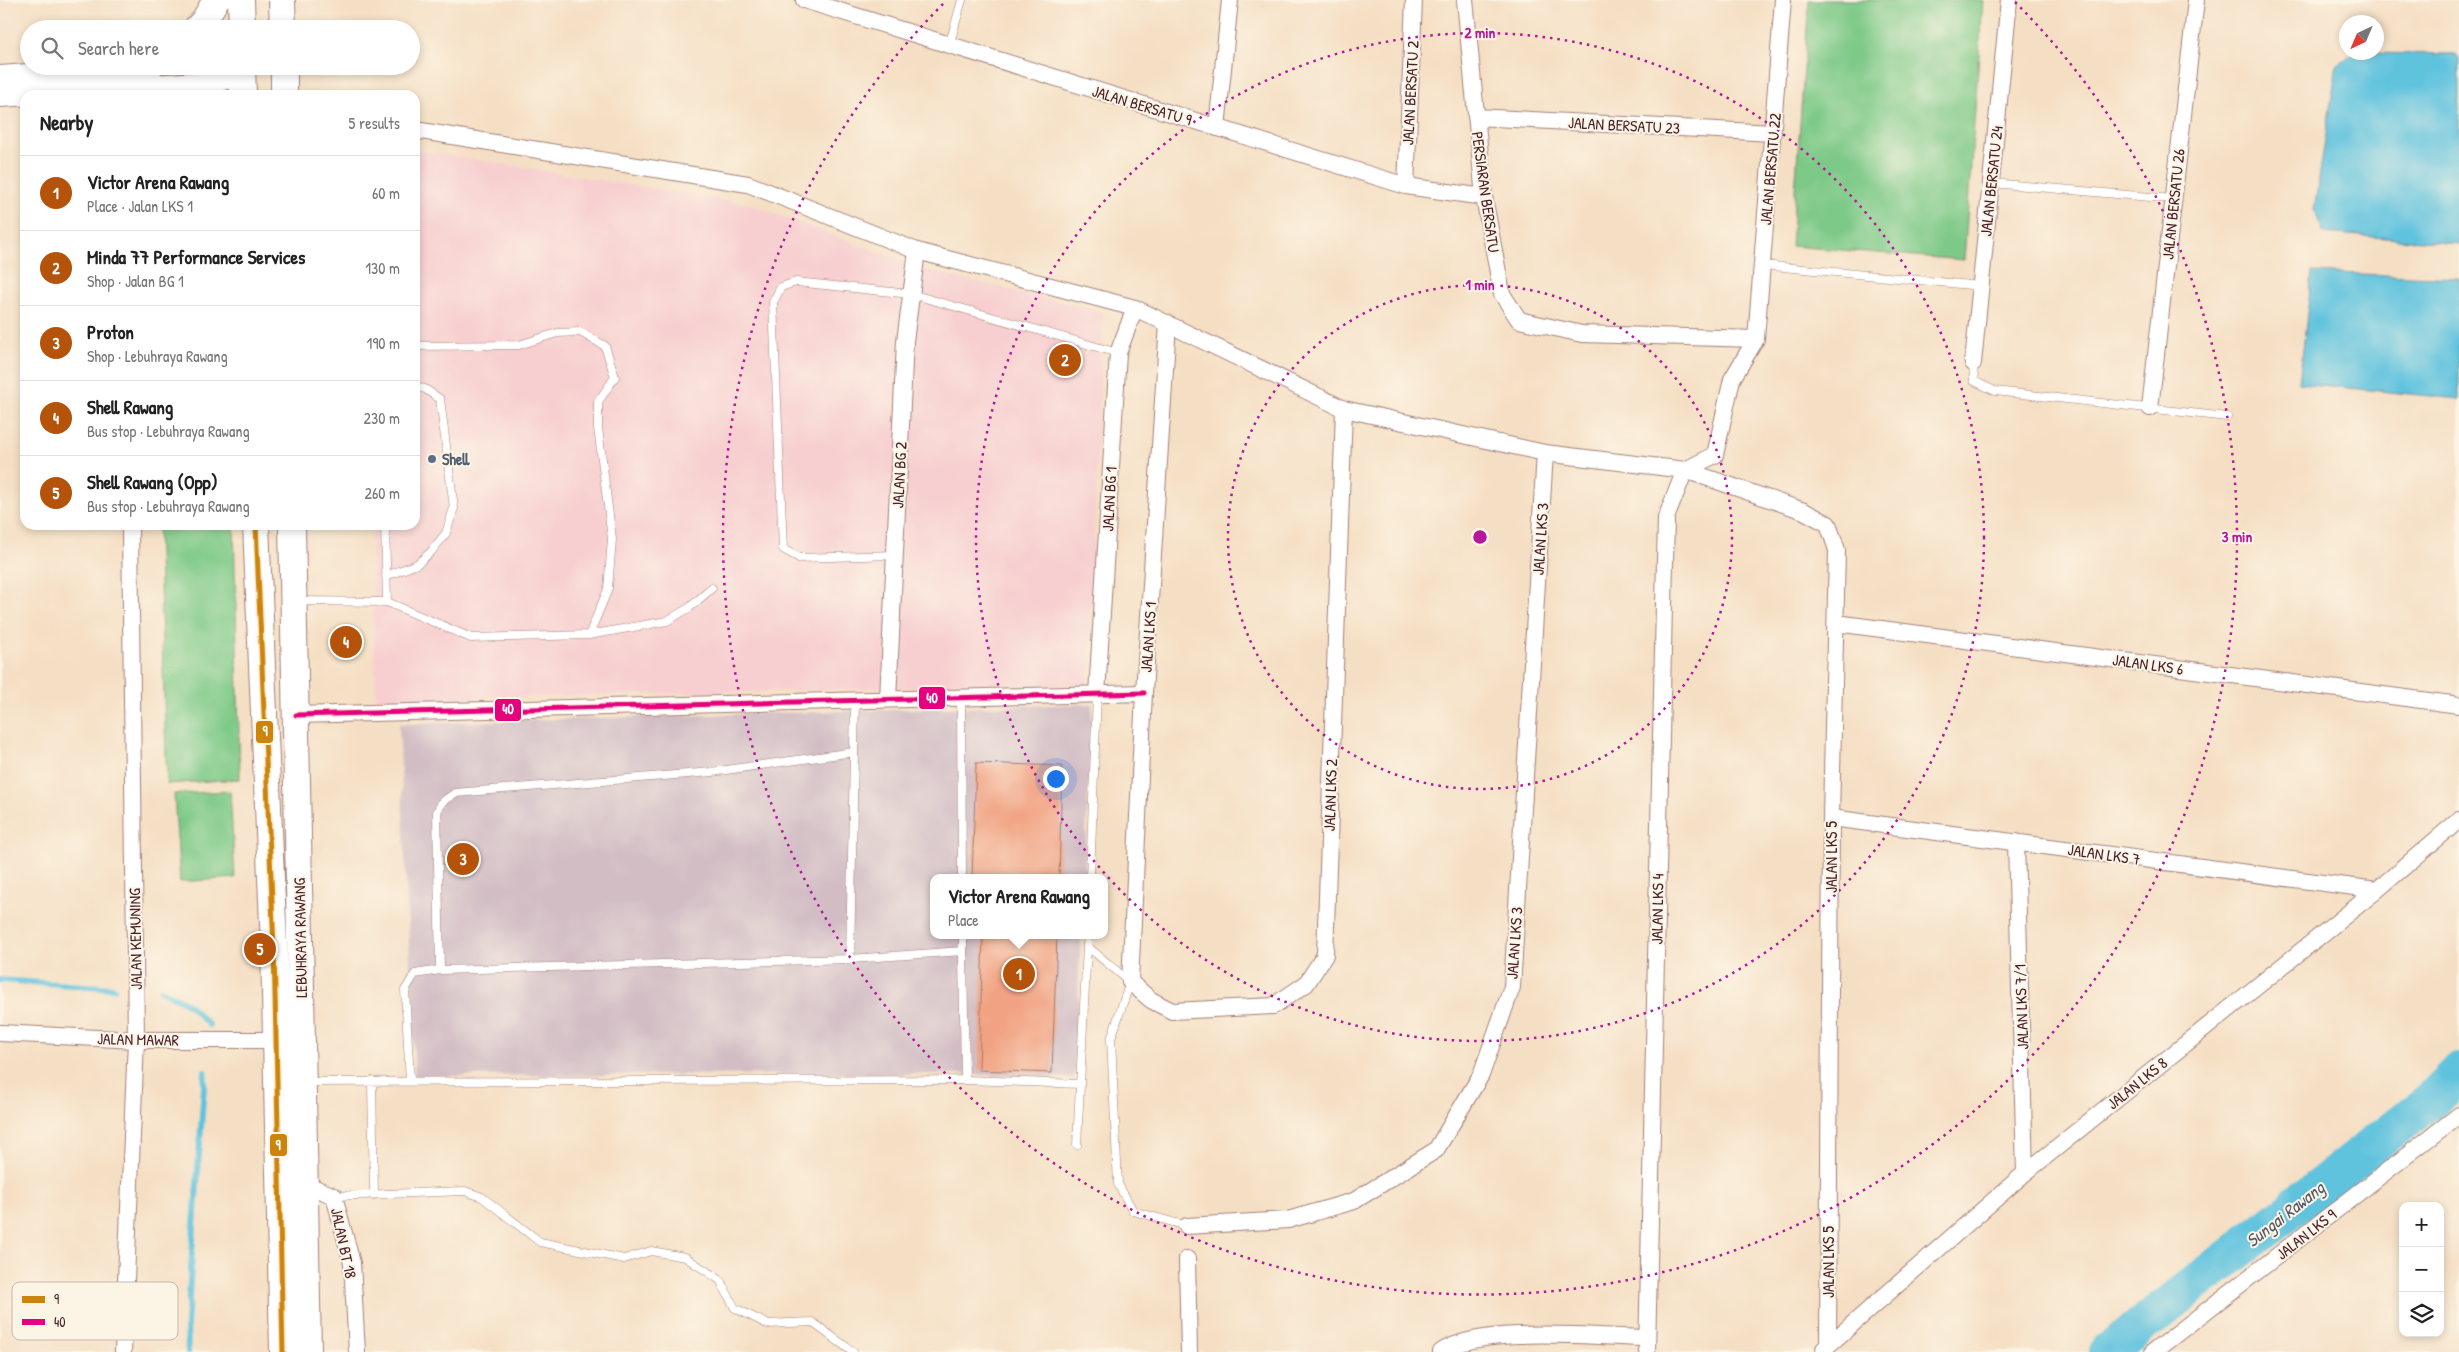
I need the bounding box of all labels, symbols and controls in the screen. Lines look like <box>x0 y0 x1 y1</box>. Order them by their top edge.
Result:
north arrow <box>2339 15 2384 60</box>
search box <box>20 20 420 75</box>
text: 2 min <box>1465 22 1496 43</box>
icon: search <box>38 34 66 62</box>
text: Search here <box>78 35 159 61</box>
street label: JALAN BERSATU 2 <box>1396 40 1424 146</box>
street label: JALAN BERSATU 9 <box>1089 79 1195 131</box>
text: Nearby <box>40 108 93 137</box>
street label: JALAN BERSATU 23 <box>1568 111 1680 139</box>
text: 5 results <box>349 112 400 134</box>
street label: JALAN BERSATU 22 <box>1754 112 1786 226</box>
street label: JALAN BERSATU 24 <box>1974 125 2008 237</box>
street label: PERSIARAN BERSATU <box>1467 130 1505 254</box>
street label: JALAN BERSATU 26 <box>2156 148 2190 260</box>
text: Victor Arena Rawang <box>87 169 229 195</box>
text: 1 <box>53 182 59 204</box>
text: 60 m <box>372 182 400 204</box>
text: Place · Jalan LKS 1 <box>87 195 193 217</box>
text: Minda 77 Performance Services <box>87 244 305 270</box>
text: 2 <box>52 257 60 279</box>
text: 130 m <box>365 257 400 279</box>
text: Shop · Jalan BG 1 <box>87 270 184 292</box>
text: 1 min <box>1465 274 1495 295</box>
text: Proton <box>87 319 134 345</box>
text: 3 <box>52 332 60 354</box>
text: 190 m <box>367 332 400 354</box>
pin: 2 <box>1049 341 1081 379</box>
text: Shop · Lebuhraya Rawang <box>87 345 228 367</box>
text: Shell Rawang <box>87 394 173 420</box>
text: 4 <box>53 407 59 429</box>
text: 230 m <box>364 407 400 429</box>
text: Bus stop · Lebuhraya Rawang <box>87 420 250 442</box>
street label: JALAN BG 2 <box>886 441 912 509</box>
place label: Shell <box>442 448 470 470</box>
marker: Shell <box>426 453 438 465</box>
street label: JALAN BG 1 <box>1096 466 1122 532</box>
text: Shell Rawang (Opp) <box>87 469 218 495</box>
text: 5 <box>53 482 59 504</box>
text: 260 m <box>364 482 400 504</box>
text: Bus stop · Lebuhraya Rawang <box>87 495 250 517</box>
street label: JALAN LKS 3 <box>1527 502 1553 576</box>
text: 3 min <box>2222 526 2252 547</box>
centre of rings <box>1471 528 1489 546</box>
street label: JALAN LKS 1 <box>1135 601 1161 673</box>
pin: 4 <box>330 623 362 661</box>
street label: JALAN LKS 6 <box>2111 648 2185 680</box>
line badge: 40 <box>918 686 946 710</box>
text: 40 <box>926 688 938 707</box>
line badge: 40 <box>494 698 522 722</box>
text: 40 <box>502 699 514 718</box>
line badge: 9 <box>255 720 274 744</box>
text: 9 <box>262 721 268 740</box>
street label: JALAN LKS 2 <box>1318 758 1342 832</box>
your location <box>1043 766 1069 792</box>
street label: JALAN LKS 5 <box>1820 821 1842 893</box>
street label: JALAN LKS 7 <box>2066 838 2142 870</box>
pin: 3 <box>447 840 479 878</box>
street label: JALAN LKS 4 <box>1645 873 1669 945</box>
popup <box>930 874 1108 939</box>
street label: LEBUHRAYA RAWANG <box>288 878 312 998</box>
text: Victor Arena Rawang <box>948 883 1090 909</box>
street label: JALAN KEMUNING <box>123 888 147 990</box>
street label: JALAN LKS 3 <box>1501 906 1527 980</box>
text: Place <box>948 909 979 931</box>
pin: 5 <box>244 930 276 968</box>
pin: 1 <box>1003 955 1035 993</box>
street label: JALAN LKS 7/1 <box>2009 964 2033 1050</box>
street label: JALAN MAWAR <box>97 1027 179 1051</box>
street label: JALAN LKS 8 <box>2102 1052 2172 1114</box>
line badge: 9 <box>269 1133 288 1157</box>
text: 9 <box>275 1135 281 1154</box>
water label: Sungai Rawang <box>2240 1175 2330 1253</box>
map controls <box>2399 1202 2444 1337</box>
button: + <box>2399 1202 2444 1247</box>
street label: JALAN LKS 9 <box>2271 1203 2341 1264</box>
street label: JALAN BT 18 <box>326 1206 362 1280</box>
street label: JALAN LKS 5 <box>1817 1226 1839 1298</box>
button: − <box>2399 1247 2444 1292</box>
legend <box>12 1282 178 1340</box>
text: 9 <box>54 1289 59 1308</box>
button: layers <box>2399 1292 2444 1337</box>
text: 40 <box>54 1312 66 1331</box>

